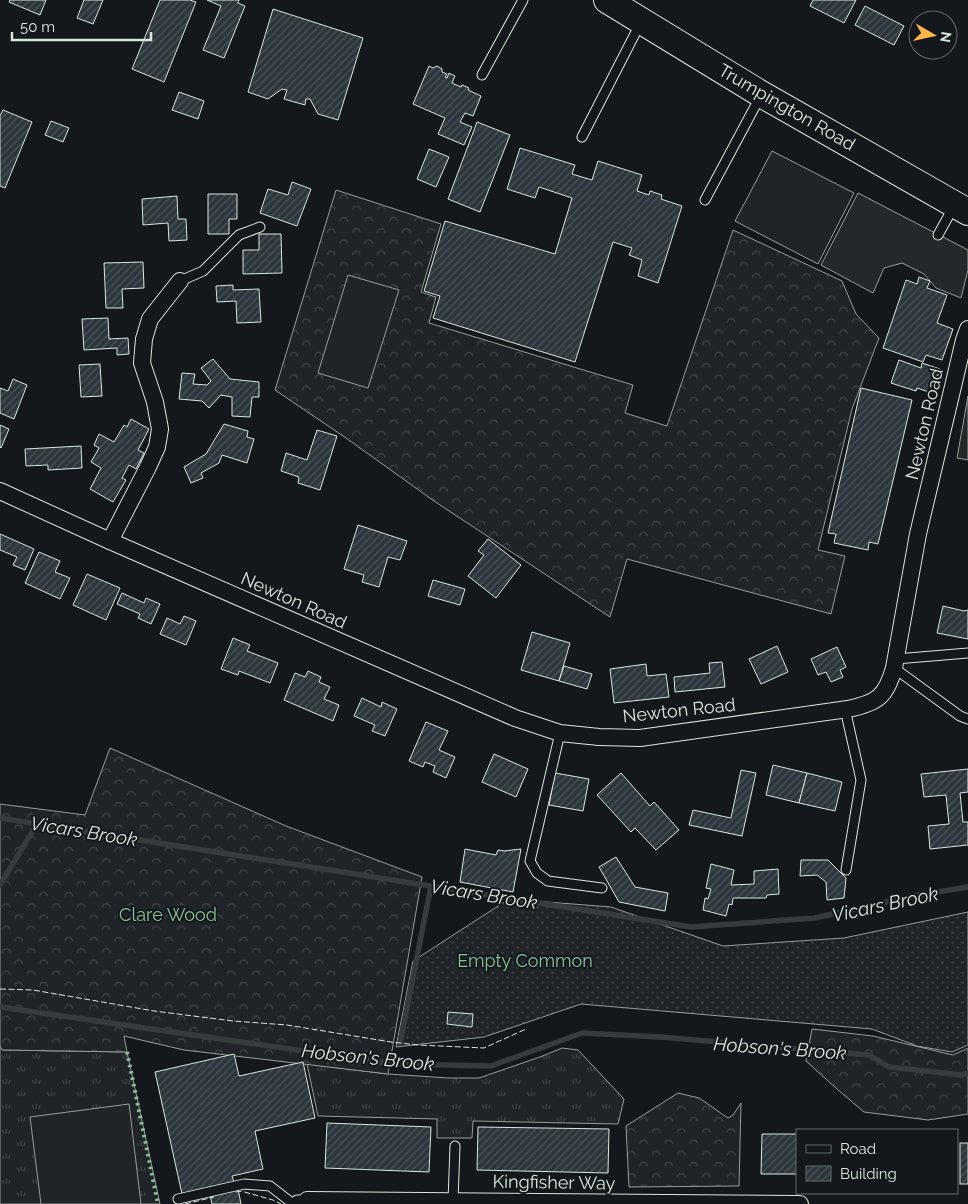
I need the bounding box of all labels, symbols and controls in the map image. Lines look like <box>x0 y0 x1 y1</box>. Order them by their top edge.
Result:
scale bar <box>12 10 151 42</box>
north arrow <box>908 10 958 60</box>
text: 50 m <box>20 18 55 36</box>
text: N <box>937 31 955 44</box>
street label: Trumpington Road <box>715 59 859 155</box>
street label: Newton Road <box>901 366 947 482</box>
street label: Newton Road <box>238 567 350 633</box>
street label: Newton Road <box>621 694 737 726</box>
water label: Vicars Brook <box>29 812 139 850</box>
water label: Vicars Brook <box>429 875 539 913</box>
water label: Vicars Brook <box>830 882 940 926</box>
park label: Clare Wood <box>119 904 217 925</box>
park label: Empty Common <box>457 950 593 971</box>
water label: Hobson's Brook <box>713 1032 847 1064</box>
water label: Hobson's Brook <box>301 1039 435 1075</box>
legend <box>796 1129 958 1194</box>
text: Road <box>840 1140 876 1158</box>
text: Building <box>840 1165 897 1183</box>
street label: Kingfisher Way <box>492 1170 616 1194</box>

